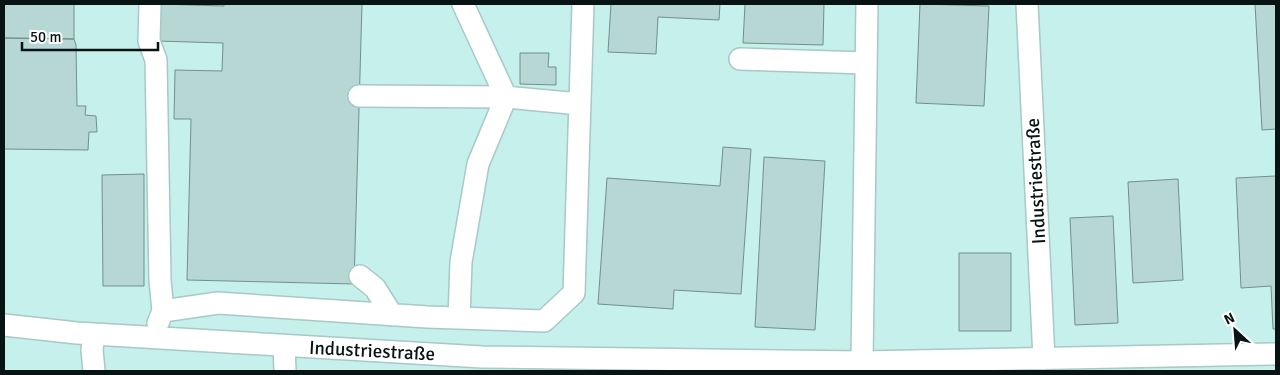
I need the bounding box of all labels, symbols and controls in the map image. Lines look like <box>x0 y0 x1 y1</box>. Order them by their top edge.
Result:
scale bar <box>22 20 159 52</box>
text: 50 m <box>30 28 61 46</box>
street label: Industriestraße <box>1021 117 1051 245</box>
north arrow <box>1210 305 1260 355</box>
text: N <box>1221 309 1238 329</box>
street label: Industriestraße <box>308 336 436 366</box>

